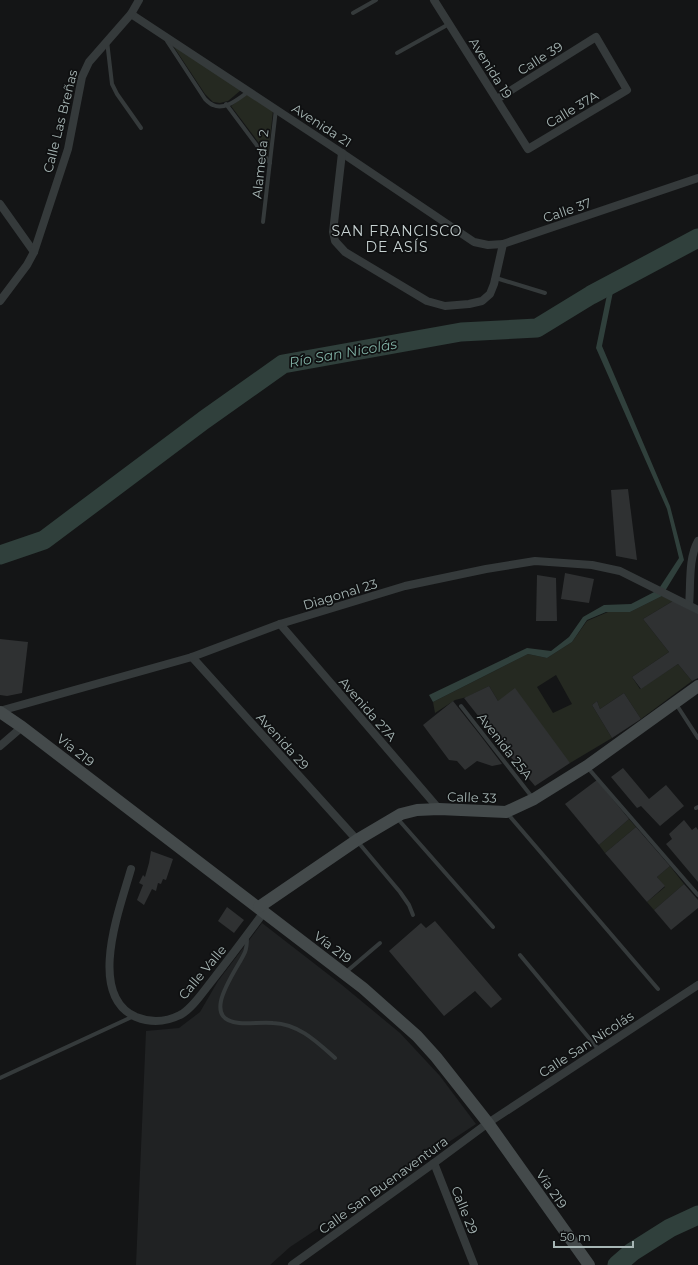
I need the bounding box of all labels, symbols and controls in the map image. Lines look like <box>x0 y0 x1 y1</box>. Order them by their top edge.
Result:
street label: Avenida 19 <box>466 35 516 101</box>
street label: Calle 39 <box>514 38 566 78</box>
street label: Calle Las Breñas <box>39 68 81 174</box>
street label: Calle 37A <box>543 87 602 131</box>
street label: Avenida 21 <box>289 100 355 150</box>
street label: Alameda 2 <box>248 129 272 199</box>
street label: Calle 37 <box>541 194 593 226</box>
district label: SAN FRANCISCO DE ASÍS <box>331 222 463 256</box>
water label: Río San Nicolás <box>288 335 399 371</box>
street label: Diagonal 23 <box>301 575 379 613</box>
street label: Avenida 27A <box>336 674 401 745</box>
street label: Avenida 29 <box>253 709 313 773</box>
street label: Avenida 25A <box>474 710 536 783</box>
street label: Vía 219 <box>54 730 98 770</box>
street label: Calle 33 <box>447 788 497 806</box>
street label: Vía 219 <box>311 928 355 966</box>
street label: Calle Valle <box>175 942 229 1002</box>
street label: Calle San Nicolás <box>536 1007 636 1081</box>
street label: Calle San Buenaventura <box>315 1133 451 1237</box>
street label: Vía 219 <box>533 1167 571 1211</box>
street label: Calle 29 <box>448 1184 482 1236</box>
scale bar <box>554 1223 633 1249</box>
text: 50 m <box>560 1229 591 1244</box>

